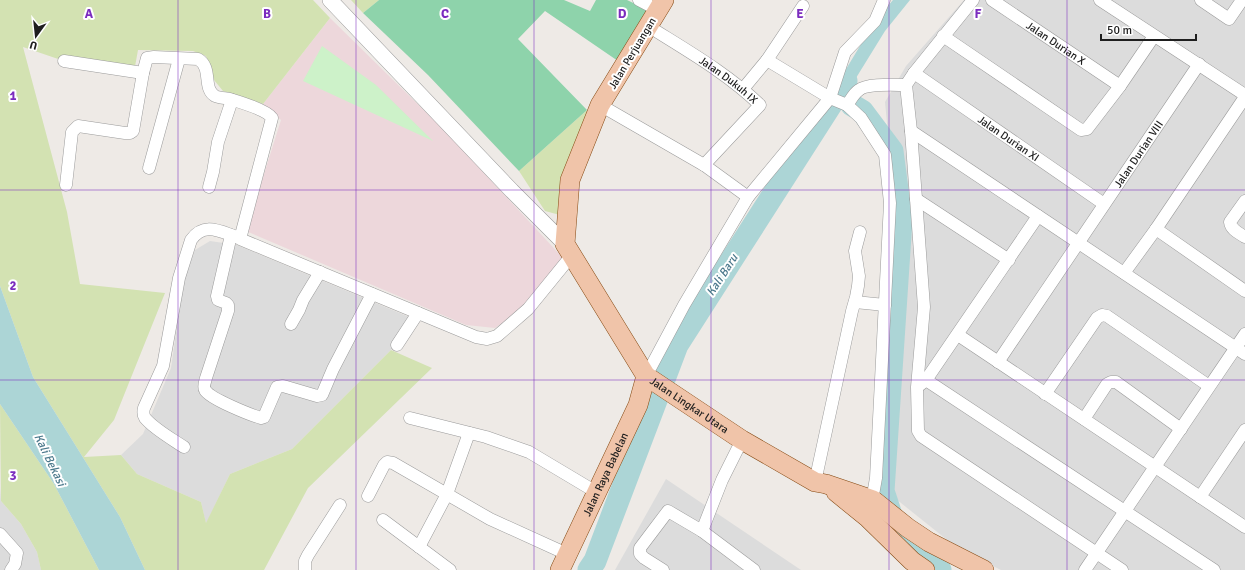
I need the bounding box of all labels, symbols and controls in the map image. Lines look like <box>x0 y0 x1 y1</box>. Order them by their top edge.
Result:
text: A <box>85 6 94 22</box>
text: B <box>263 6 271 22</box>
text: C <box>441 6 449 22</box>
text: D <box>618 6 627 22</box>
text: E <box>796 6 804 22</box>
text: F <box>975 6 982 22</box>
street label: Jalan Perjuangan <box>606 15 659 91</box>
north arrow <box>16 16 56 56</box>
scale bar <box>1101 16 1196 42</box>
street label: Jalan Durian X <box>1024 19 1088 68</box>
text: 50 m <box>1107 23 1132 38</box>
text: U <box>28 38 39 52</box>
street label: Jalan Dukuh IX <box>697 54 761 107</box>
text: 1 <box>9 88 17 104</box>
street label: Jalan Durian XI <box>975 113 1042 164</box>
street label: Jalan Durian VIII <box>1112 118 1166 190</box>
water label: Kali Baru <box>703 250 742 299</box>
text: 2 <box>9 278 17 294</box>
street label: Jalan Lingkar Utara <box>647 374 731 436</box>
street label: Jalan Raya Babelan <box>580 431 631 518</box>
water label: Kali Bekasi <box>30 432 69 490</box>
text: 3 <box>9 468 17 484</box>

